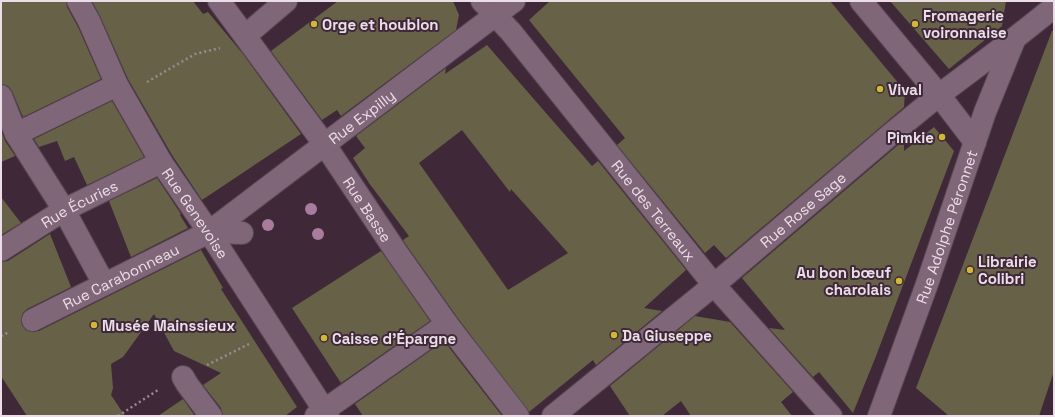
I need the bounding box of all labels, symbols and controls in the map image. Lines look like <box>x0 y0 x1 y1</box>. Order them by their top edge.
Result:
place label: Fromagerie voironnaise <box>923 6 1007 42</box>
place label: Orge et houblon <box>322 15 439 34</box>
marker: Orge et houblon <box>309 19 319 29</box>
marker: Fromagerie voironnaise <box>910 19 920 29</box>
place label: Vival <box>888 80 922 99</box>
marker: Vival <box>875 84 885 94</box>
street label: Rue Expilly <box>324 85 399 148</box>
place label: Pimkie <box>887 128 934 147</box>
marker: Pimkie <box>937 132 947 142</box>
street label: Rue Adolphe Péronnet <box>911 147 981 306</box>
street label: Rue des Terreaux <box>608 156 700 265</box>
street label: Rue Genevoise <box>158 164 233 262</box>
street label: Rue Rose Sage <box>756 167 850 251</box>
street label: Rue Basse <box>339 173 396 246</box>
street label: Rue Écuries <box>37 176 121 232</box>
street label: Rue Carabonneau <box>59 239 182 313</box>
place label: Librairie Colibri <box>978 252 1037 288</box>
place label: Au bon bœuf charolais <box>797 263 891 299</box>
marker: Librairie Colibri <box>965 265 975 275</box>
marker: Au bon bœuf charolais <box>894 276 904 286</box>
place label: Musée Mainssieux <box>102 316 235 335</box>
marker: Musée Mainssieux <box>89 320 99 330</box>
place label: Da Giuseppe <box>622 326 712 345</box>
place label: Caisse d'Épargne <box>332 329 457 348</box>
marker: Da Giuseppe <box>609 330 619 340</box>
marker: Caisse d'Épargne <box>319 333 329 343</box>

